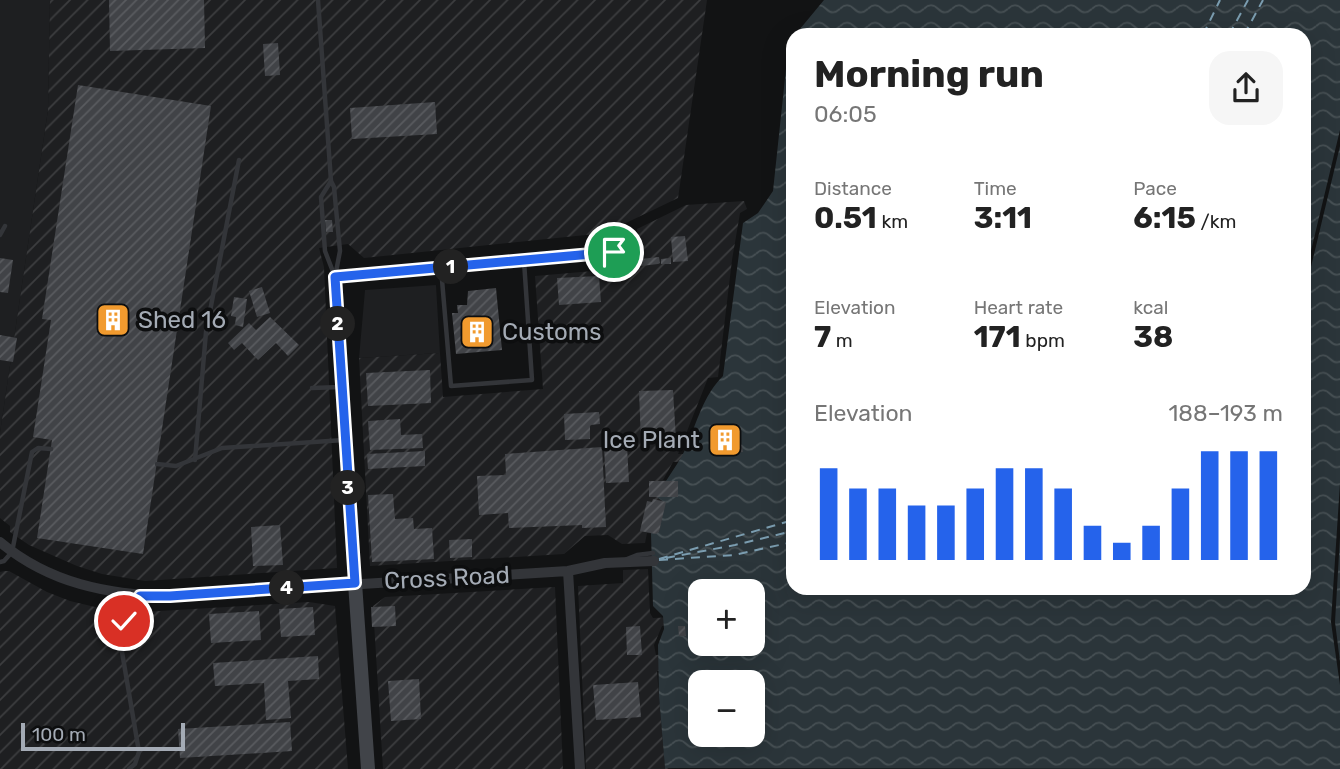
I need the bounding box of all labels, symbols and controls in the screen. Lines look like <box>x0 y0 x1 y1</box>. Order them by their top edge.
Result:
text: Morning run <box>814 51 1044 97</box>
button: share <box>1209 51 1283 125</box>
text: 06:05 <box>814 100 877 128</box>
text: Distance <box>814 177 892 200</box>
text: Time <box>974 177 1017 200</box>
text: Pace <box>1133 177 1177 200</box>
text: 0.51 <box>814 200 877 236</box>
text: 3:11 <box>974 200 1032 236</box>
text: 6:15 <box>1133 200 1196 236</box>
text: km <box>877 210 908 233</box>
text: /km <box>1196 210 1236 233</box>
pin <box>584 222 644 282</box>
icon: arrive <box>595 233 633 271</box>
pin: 1 <box>434 250 468 284</box>
text: 1 <box>446 255 455 278</box>
text: Elevation <box>814 296 895 319</box>
text: Heart rate <box>974 296 1063 319</box>
text: kcal <box>1133 296 1168 319</box>
building icon: Shed 16 <box>94 301 132 339</box>
place label: Shed 16 <box>138 306 226 334</box>
pin: 2 <box>320 306 356 342</box>
text: 2 <box>331 312 344 335</box>
building icon: Customs <box>458 313 496 351</box>
place label: Customs <box>502 318 601 346</box>
text: 7 <box>814 319 831 355</box>
text: 171 <box>974 319 1021 355</box>
text: 38 <box>1133 319 1173 355</box>
text: m <box>831 329 853 352</box>
text: bpm <box>1021 329 1065 352</box>
text: Elevation <box>814 399 913 427</box>
text: 188–193 m <box>1169 399 1283 427</box>
building icon: Ice Plant <box>706 421 744 459</box>
place label: Ice Plant <box>603 426 700 454</box>
pin: 3 <box>330 470 366 505</box>
text: 3 <box>341 476 354 499</box>
street label: Cross Road <box>383 561 511 595</box>
pin: 4 <box>270 570 304 606</box>
text: 4 <box>280 576 293 599</box>
map controls <box>688 579 765 747</box>
button: + <box>688 579 765 656</box>
pin <box>94 591 154 651</box>
icon: check <box>105 602 143 640</box>
button: − <box>688 670 765 747</box>
scale bar <box>21 720 186 752</box>
text: 100 m <box>32 723 86 746</box>

